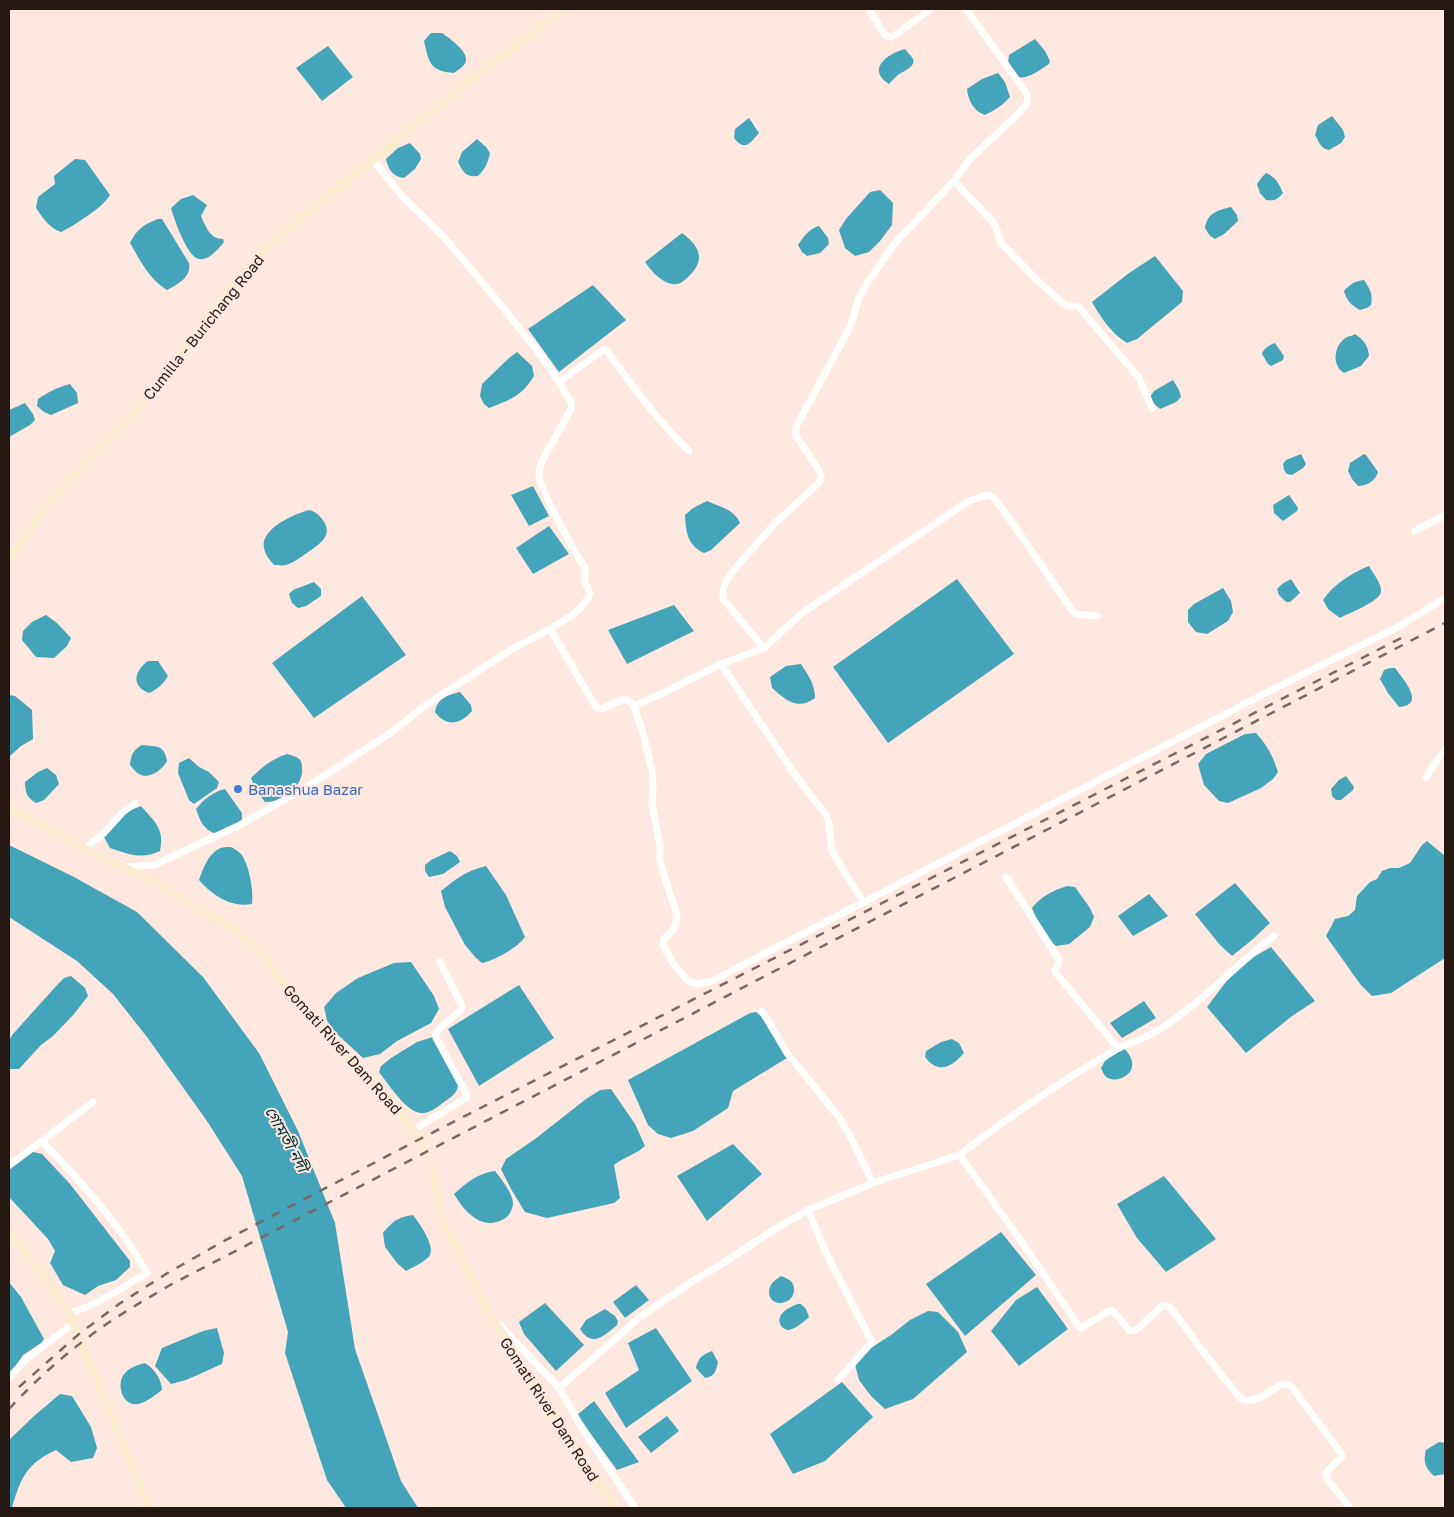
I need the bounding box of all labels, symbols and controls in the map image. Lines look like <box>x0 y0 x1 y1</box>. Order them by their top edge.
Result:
street label: Cumilla - Burichang Road <box>139 251 267 403</box>
place label: Banashua Bazar <box>248 780 363 798</box>
marker: Banashua Bazar <box>232 783 244 795</box>
street label: Gomati River Dam Road <box>280 980 406 1118</box>
water label: গোমতী নদী <box>261 1103 314 1178</box>
street label: Gomati River Dam Road <box>497 1334 603 1484</box>

